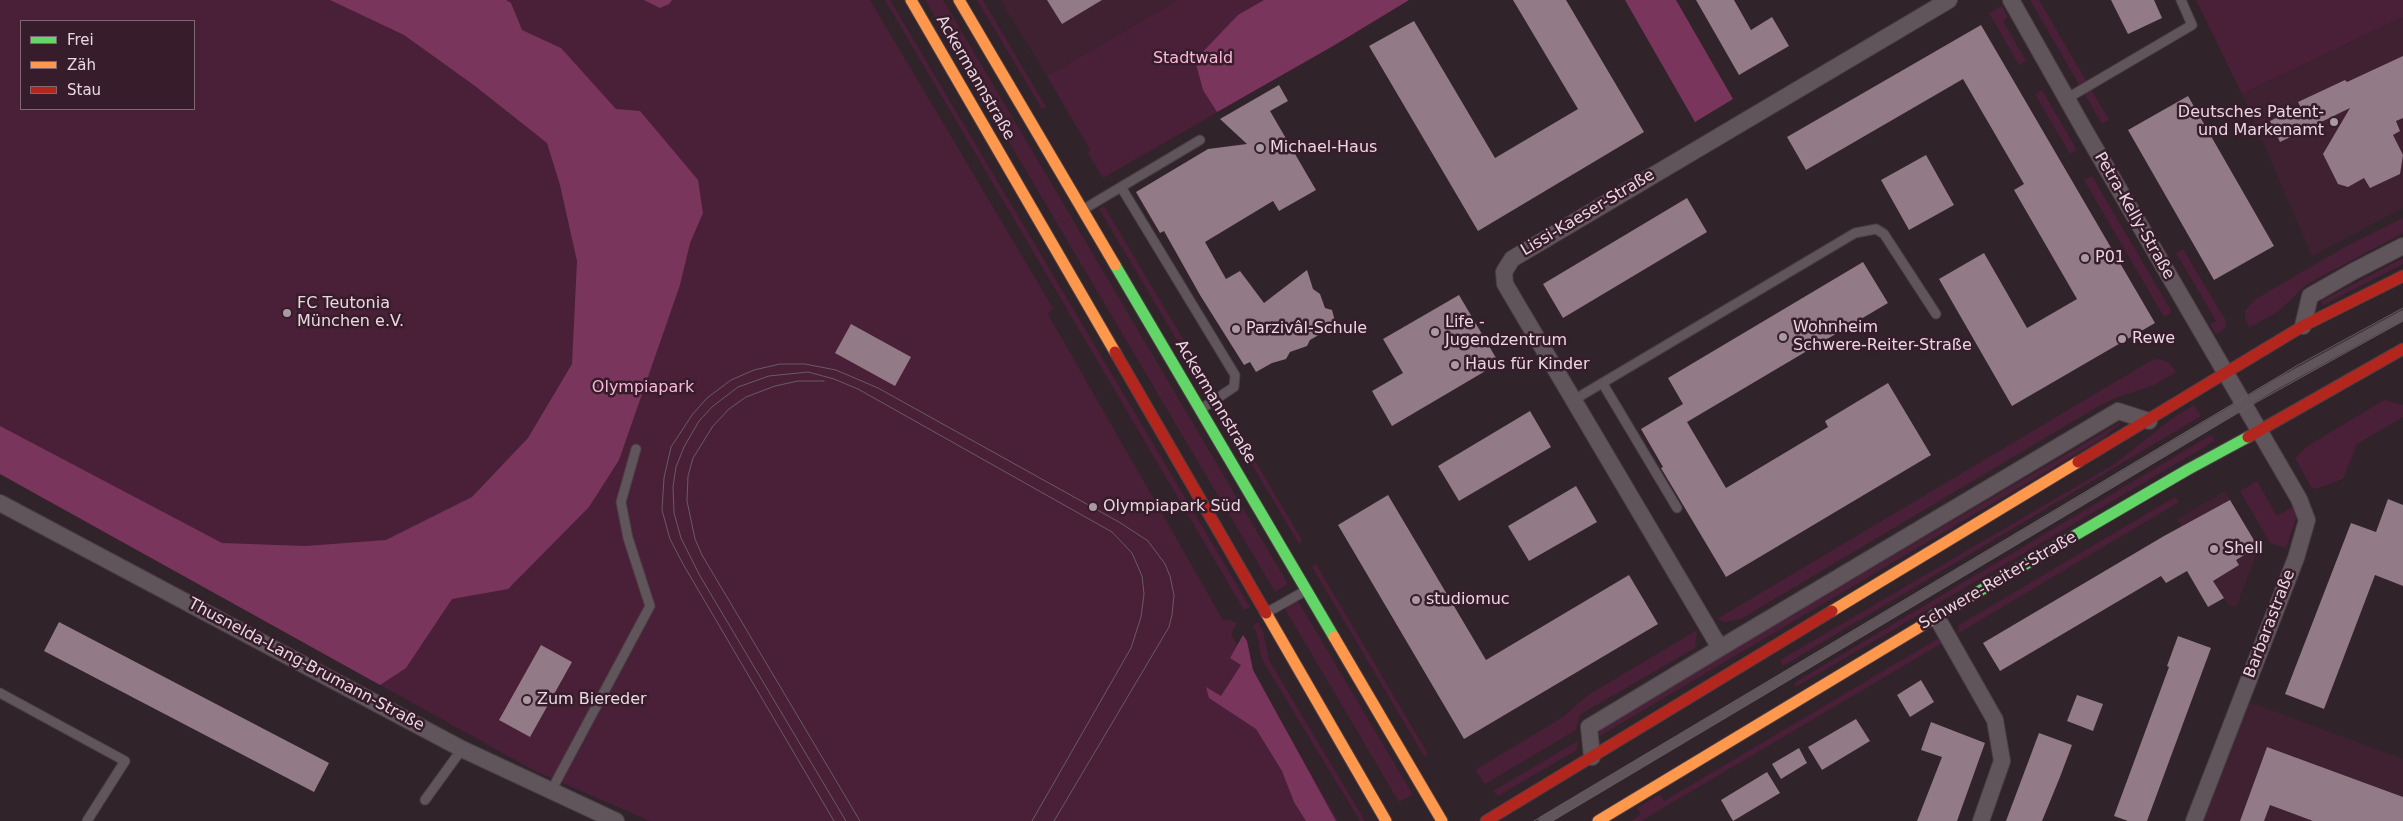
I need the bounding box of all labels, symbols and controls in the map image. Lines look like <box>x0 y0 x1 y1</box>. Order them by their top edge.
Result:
street label: Ackermannstraße <box>931 12 1019 144</box>
legend <box>20 20 195 110</box>
text: Frei <box>67 31 94 49</box>
park label: Stadtwald <box>1153 49 1233 69</box>
text: Zäh <box>67 56 96 74</box>
text: Stau <box>67 81 101 99</box>
place label: Deutsches Patent- und Markenamt <box>2178 103 2324 141</box>
marker: Deutsches Patent- und Markenamt <box>2328 116 2340 128</box>
place label: Michael-Haus <box>1270 138 1377 158</box>
marker: Michael-Haus <box>1254 142 1266 154</box>
street label: Petra-Kelly-Straße <box>2090 149 2178 283</box>
street label: Lissi-Kaeser-Straße <box>1518 166 1658 260</box>
place label: P01 <box>2095 248 2125 268</box>
marker: P01 <box>2079 252 2091 264</box>
place label: FC Teutonia München e.V. <box>297 294 404 332</box>
marker: FC Teutonia München e.V. <box>281 307 293 319</box>
place label: Life - Jugendzentrum <box>1445 313 1567 351</box>
place label: Wohnheim Schwere-Reiter-Straße <box>1793 318 1972 356</box>
place label: Parzivâl-Schule <box>1246 319 1367 339</box>
marker: Parzivâl-Schule <box>1230 323 1242 335</box>
marker: Life - Jugendzentrum <box>1429 326 1441 338</box>
place label: Rewe <box>2132 329 2175 349</box>
marker: Wohnheim Schwere-Reiter-Straße <box>1777 331 1789 343</box>
marker: Rewe <box>2116 333 2128 345</box>
street label: Ackermannstraße <box>1170 337 1260 467</box>
place label: Haus für Kinder <box>1465 355 1589 375</box>
marker: Haus für Kinder <box>1449 359 1461 371</box>
park label: Olympiapark <box>592 378 694 398</box>
place label: Olympiapark Süd <box>1103 497 1241 517</box>
marker: Olympiapark Süd <box>1087 501 1099 513</box>
street label: Schwere-Reiter-Straße <box>1916 528 2080 634</box>
place label: Shell <box>2224 539 2263 559</box>
marker: Shell <box>2208 543 2220 555</box>
street label: Barbarastraße <box>2241 567 2299 681</box>
place label: studiomuc <box>1426 590 1510 610</box>
street label: Thusnelda-Lang-Brumann-Straße <box>185 594 427 736</box>
marker: studiomuc <box>1410 594 1422 606</box>
place label: Zum Biereder <box>537 690 647 710</box>
marker: Zum Biereder <box>521 694 533 706</box>

